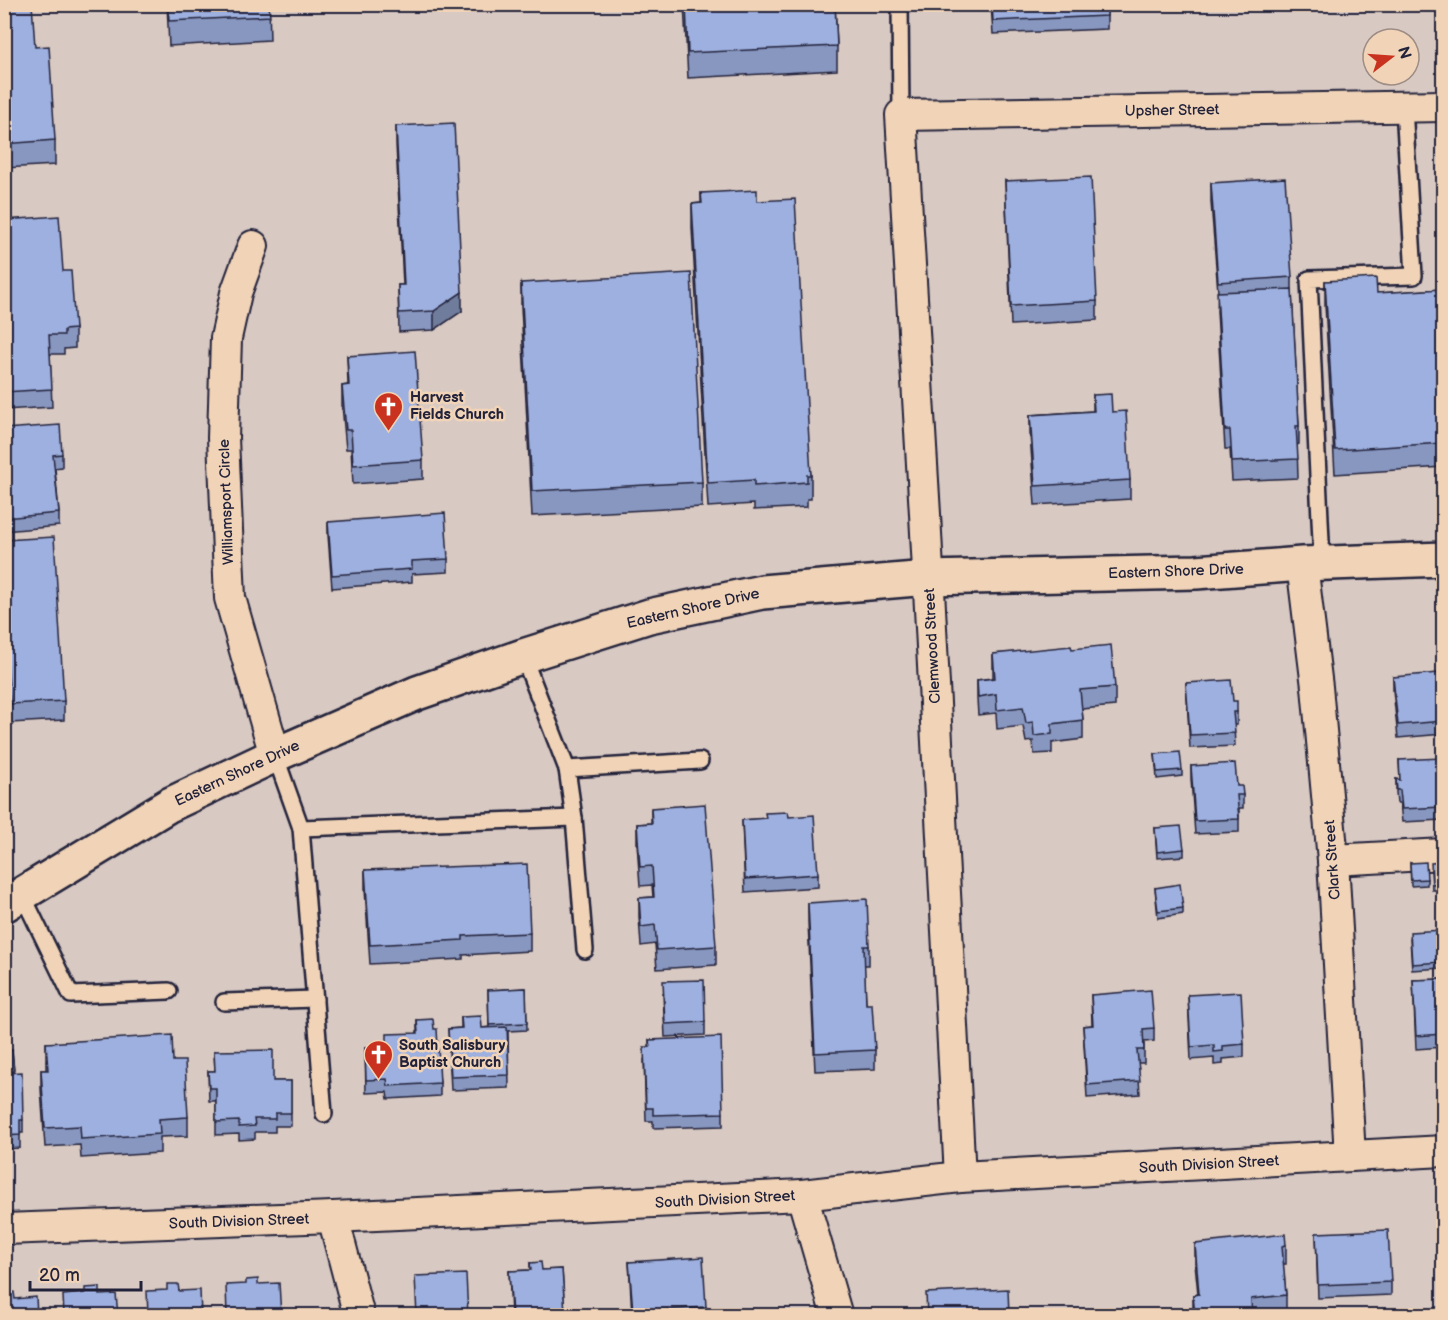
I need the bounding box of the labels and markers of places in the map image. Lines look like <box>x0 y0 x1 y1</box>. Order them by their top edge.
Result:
place label: Harvest Fields Church <box>410 388 504 424</box>
church icon: Harvest Fields Church <box>373 390 405 432</box>
place label: South Salisbury Baptist Church <box>399 1036 505 1072</box>
church icon: South Salisbury Baptist Church <box>362 1038 394 1080</box>

